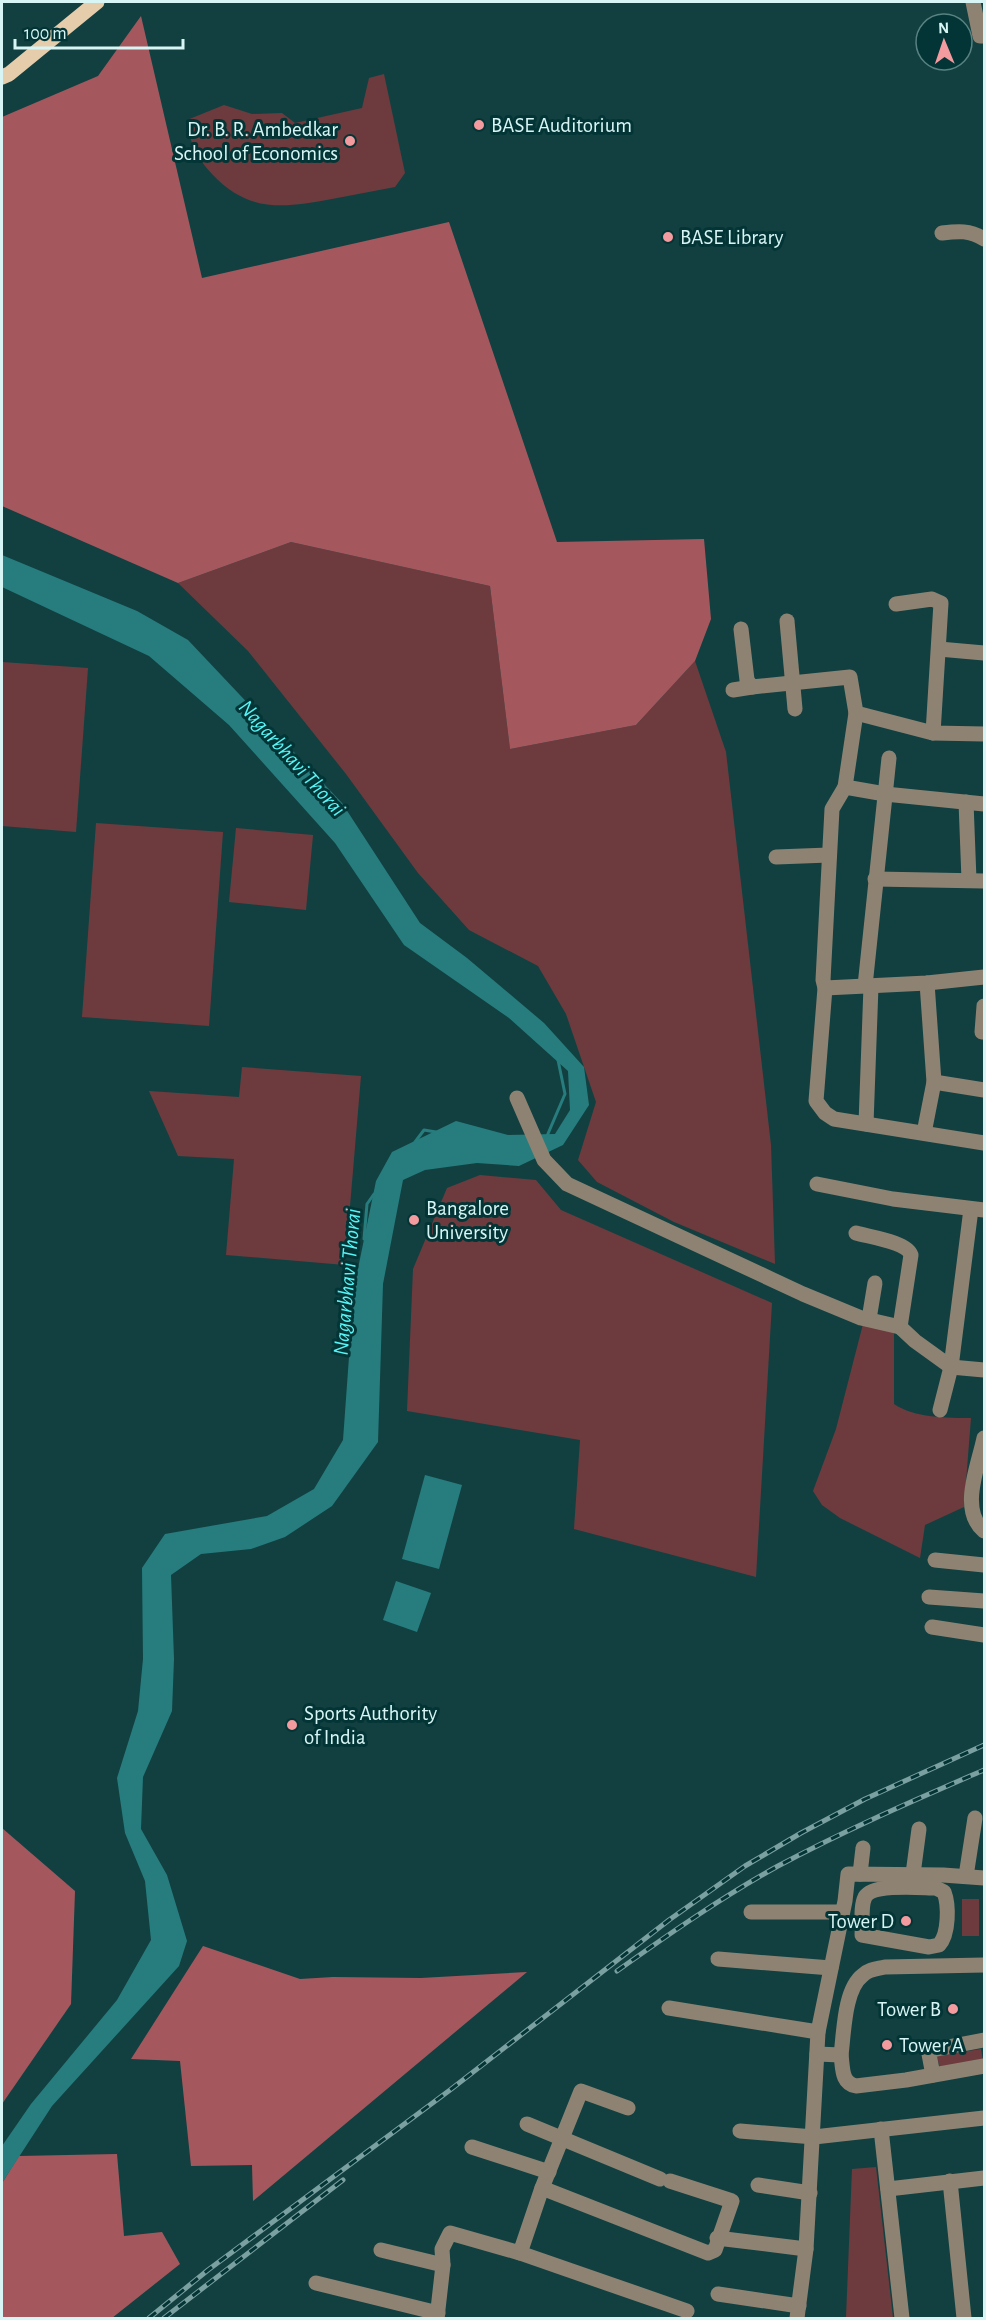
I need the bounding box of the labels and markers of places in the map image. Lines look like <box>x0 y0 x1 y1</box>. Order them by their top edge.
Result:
place label: BASE Auditorium <box>491 115 632 136</box>
marker: BASE Auditorium <box>472 118 486 132</box>
place label: Dr. B. R. Ambedkar School of Economics <box>174 119 338 164</box>
marker: Dr. B. R. Ambedkar School of Economics <box>343 134 357 148</box>
place label: BASE Library <box>680 227 783 248</box>
marker: BASE Library <box>661 230 675 244</box>
place label: Bangalore University <box>426 1198 509 1243</box>
marker: Bangalore University <box>407 1213 421 1227</box>
place label: Sports Authority of India <box>304 1703 437 1748</box>
marker: Sports Authority of India <box>285 1718 299 1732</box>
place label: Tower D <box>828 1911 894 1932</box>
marker: Tower D <box>899 1914 913 1928</box>
place label: Tower B <box>877 1999 941 2020</box>
marker: Tower B <box>946 2002 960 2016</box>
place label: Tower A <box>899 2035 964 2056</box>
marker: Tower A <box>880 2038 894 2052</box>

